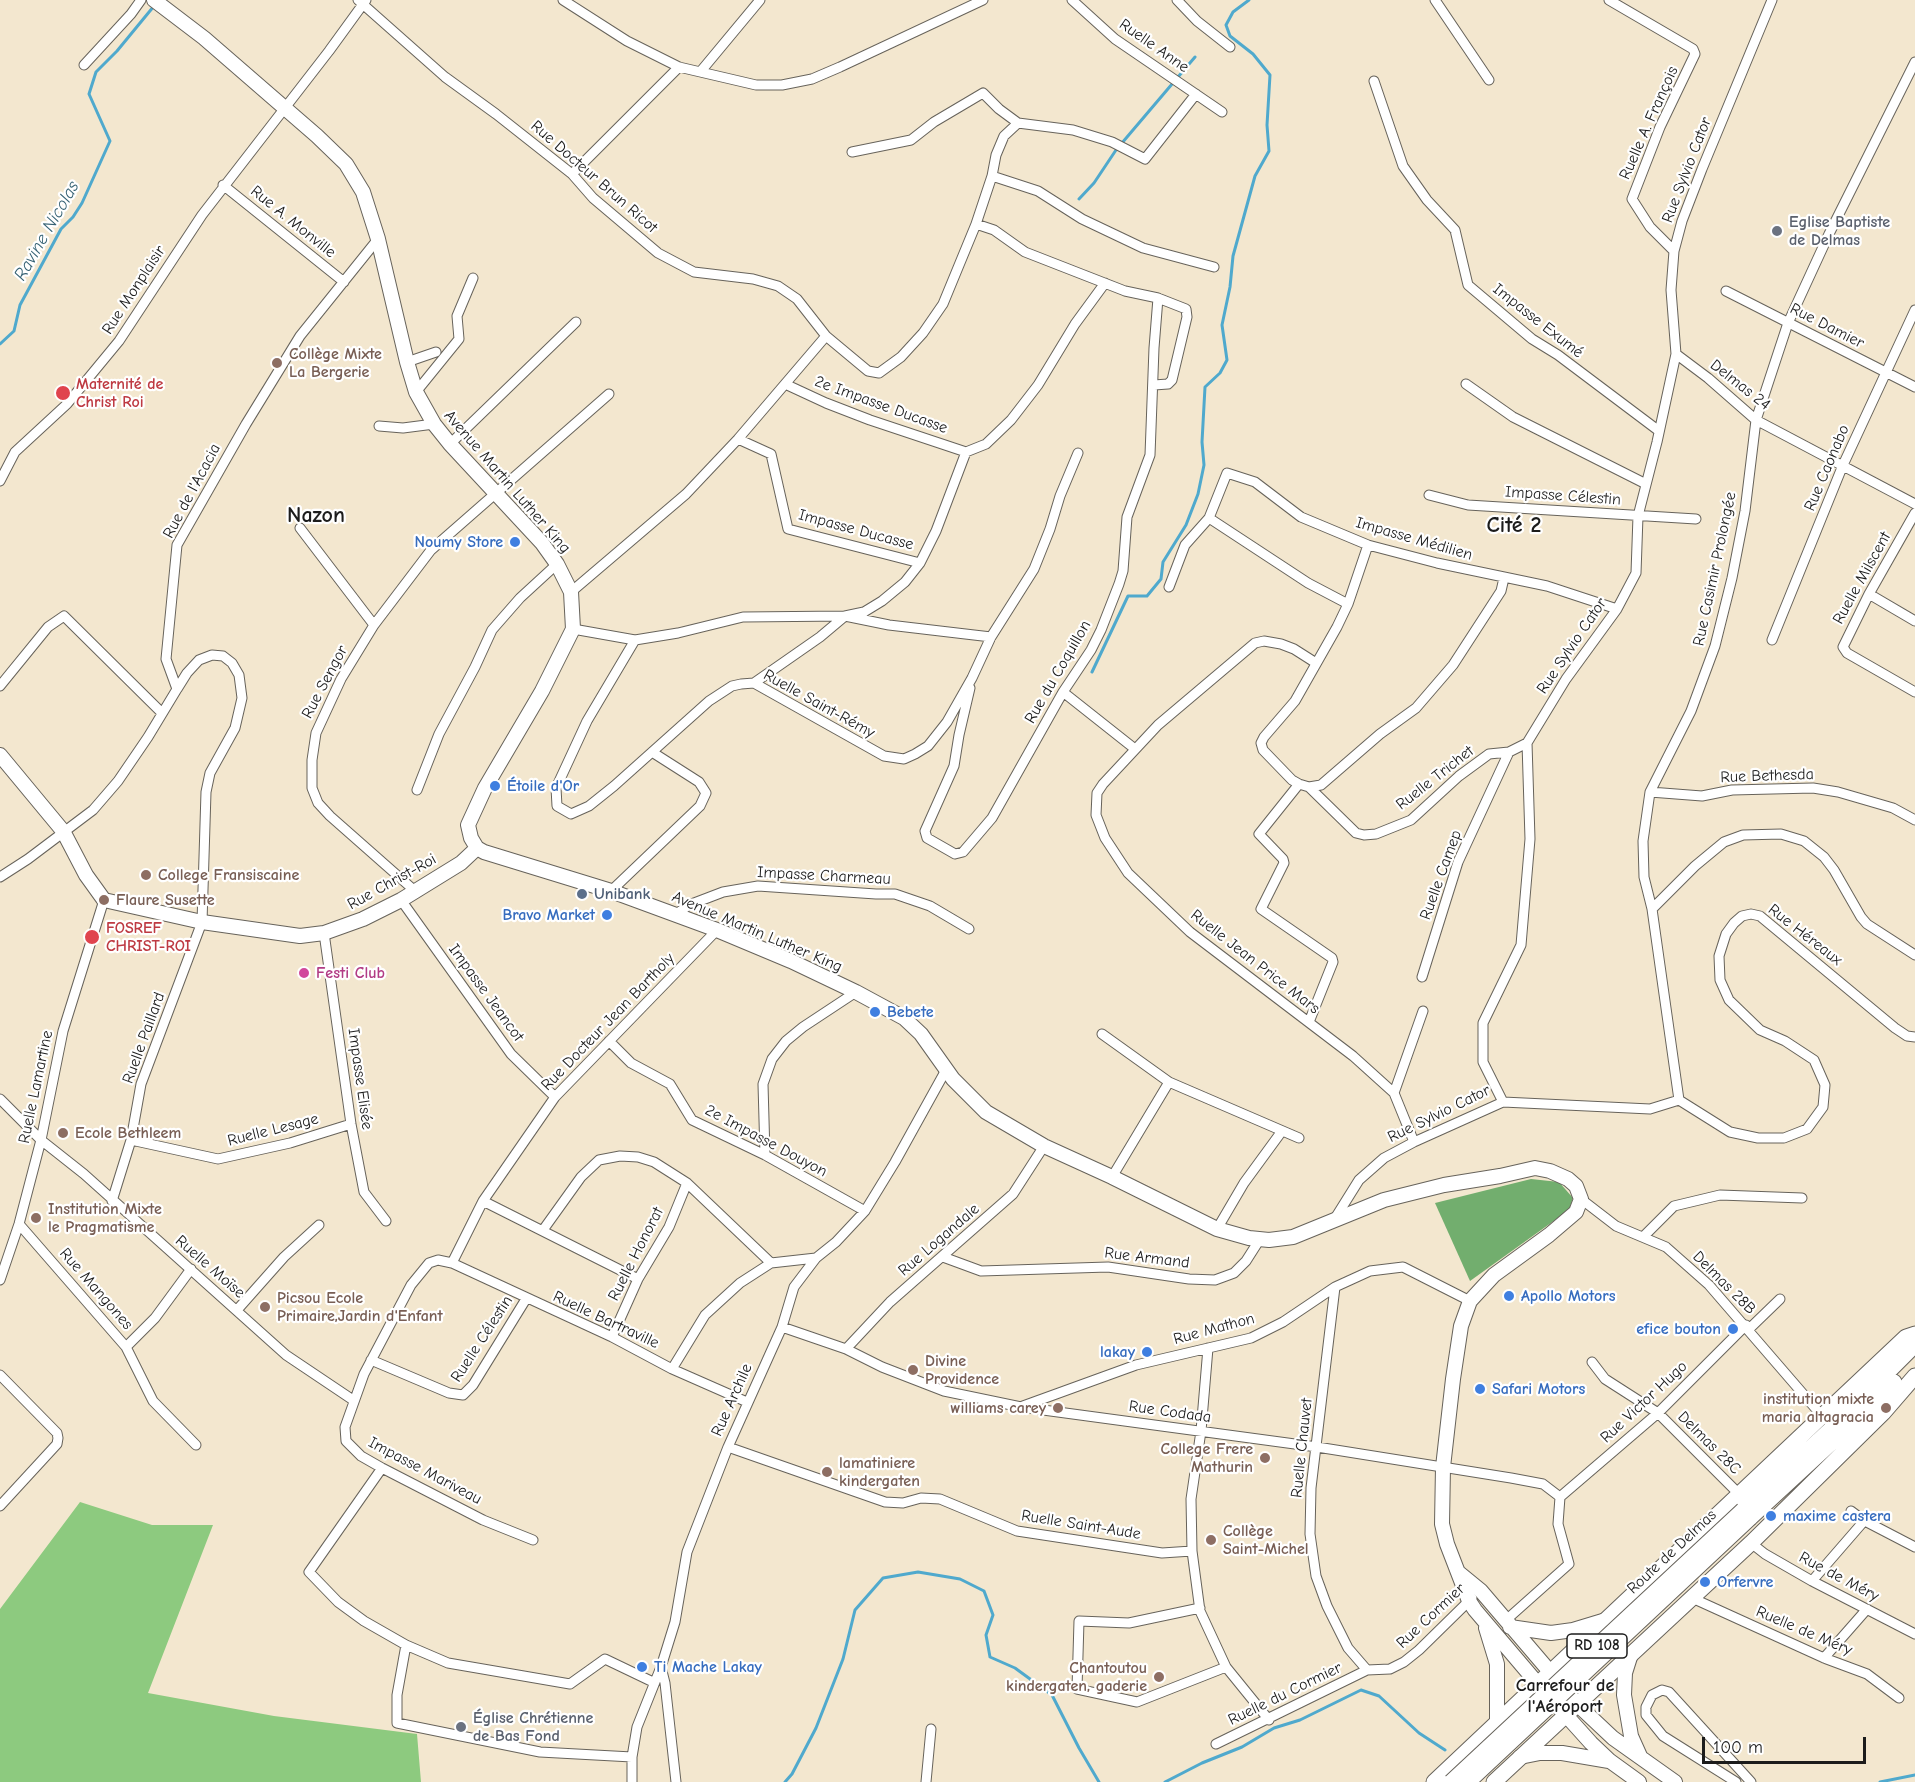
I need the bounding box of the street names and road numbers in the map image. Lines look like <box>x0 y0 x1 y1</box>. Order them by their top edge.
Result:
street label: Ruelle Anne <box>1115 15 1193 77</box>
street label: Ruelle A. François <box>1615 63 1683 183</box>
street label: Rue Sylvio Cator <box>1658 114 1716 226</box>
street label: Rue Docteur Brun Ricot <box>527 117 661 237</box>
street label: Rue A. Monville <box>246 182 340 262</box>
street label: Rue Monplaisir <box>98 242 170 338</box>
street label: Impasse Exumé <box>1489 280 1587 362</box>
street label: Rue Damier <box>1787 299 1867 353</box>
street label: Delmas 24 <box>1706 356 1774 414</box>
street label: 2e Impasse Ducasse <box>812 372 950 438</box>
street label: Avenue Martin Luther King <box>440 407 574 557</box>
street label: Rue Caonabo <box>1800 422 1854 514</box>
street label: Rue de l'Acacia <box>159 440 225 542</box>
street label: Impasse Célestin <box>1504 482 1622 510</box>
street label: Rue Casimir Prolongée <box>1689 490 1741 648</box>
street label: Impasse Ducasse <box>796 505 916 555</box>
street label: Impasse Médilien <box>1353 513 1475 565</box>
street label: Ruelle Milscent <box>1829 529 1895 627</box>
street label: Rue Sylvio Cator <box>1533 594 1611 698</box>
street label: Rue du Coquillon <box>1021 617 1095 727</box>
street label: Rue Sengor <box>298 642 352 722</box>
street label: Ruelle Saint-Rémy <box>760 665 878 743</box>
street label: Ruelle Trichet <box>1392 742 1478 814</box>
street label: Rue Bethesda <box>1720 765 1814 787</box>
street label: Ruelle Camep <box>1416 828 1466 922</box>
street label: Rue Christ-Roi <box>344 850 440 914</box>
street label: Impasse Charmeau <box>757 863 891 889</box>
street label: Avenue Martin Luther King <box>669 887 845 977</box>
street label: Rue Héreaux <box>1764 900 1846 970</box>
street label: Ruelle Jean Price Mars <box>1187 906 1323 1018</box>
street label: Impasse Jeancot <box>444 940 528 1046</box>
street label: Rue Docteur Jean Bartholy <box>537 949 679 1095</box>
street label: Ruelle Paillard <box>119 990 169 1086</box>
street label: Impasse Elisée <box>343 1027 377 1131</box>
street label: Ruelle Lamartine <box>15 1029 57 1145</box>
street label: Rue Sylvio Cator <box>1385 1081 1493 1147</box>
street label: 2e Impasse Douyon <box>702 1101 830 1181</box>
street label: Ruelle Lesage <box>225 1109 321 1151</box>
street label: Rue Logandale <box>895 1200 983 1280</box>
street label: Ruelle Honorat <box>604 1204 668 1304</box>
street label: Ruelle Moïse <box>171 1231 249 1303</box>
street label: Rue Armand <box>1103 1243 1191 1273</box>
street label: Rue Mangones <box>55 1244 137 1334</box>
street label: Delmas 28B <box>1688 1247 1760 1319</box>
street label: Ruelle Bartraville <box>550 1287 662 1353</box>
street label: Ruelle Célestin <box>447 1292 517 1386</box>
street label: Rue Mathon <box>1171 1309 1257 1349</box>
street label: Rue Victor Hugo <box>1597 1357 1691 1447</box>
street label: Rue Archile <box>707 1361 757 1439</box>
street label: Rue Codada <box>1128 1397 1212 1427</box>
street label: Ruelle Chauvet <box>1287 1397 1317 1499</box>
street label: Delmas 28C <box>1673 1407 1745 1479</box>
street label: Impasse Mariveau <box>365 1433 485 1509</box>
street label: Ruelle Saint-Aude <box>1020 1506 1142 1544</box>
street label: Route de Delmas <box>1623 1506 1721 1598</box>
street label: Rue de Méry <box>1796 1548 1882 1606</box>
street label: Rue Cormier <box>1393 1579 1469 1653</box>
street label: Ruelle de Méry <box>1753 1602 1855 1660</box>
road number: RD 108 <box>1567 1634 1627 1658</box>
street label: Ruelle du Cormier <box>1225 1658 1345 1730</box>

